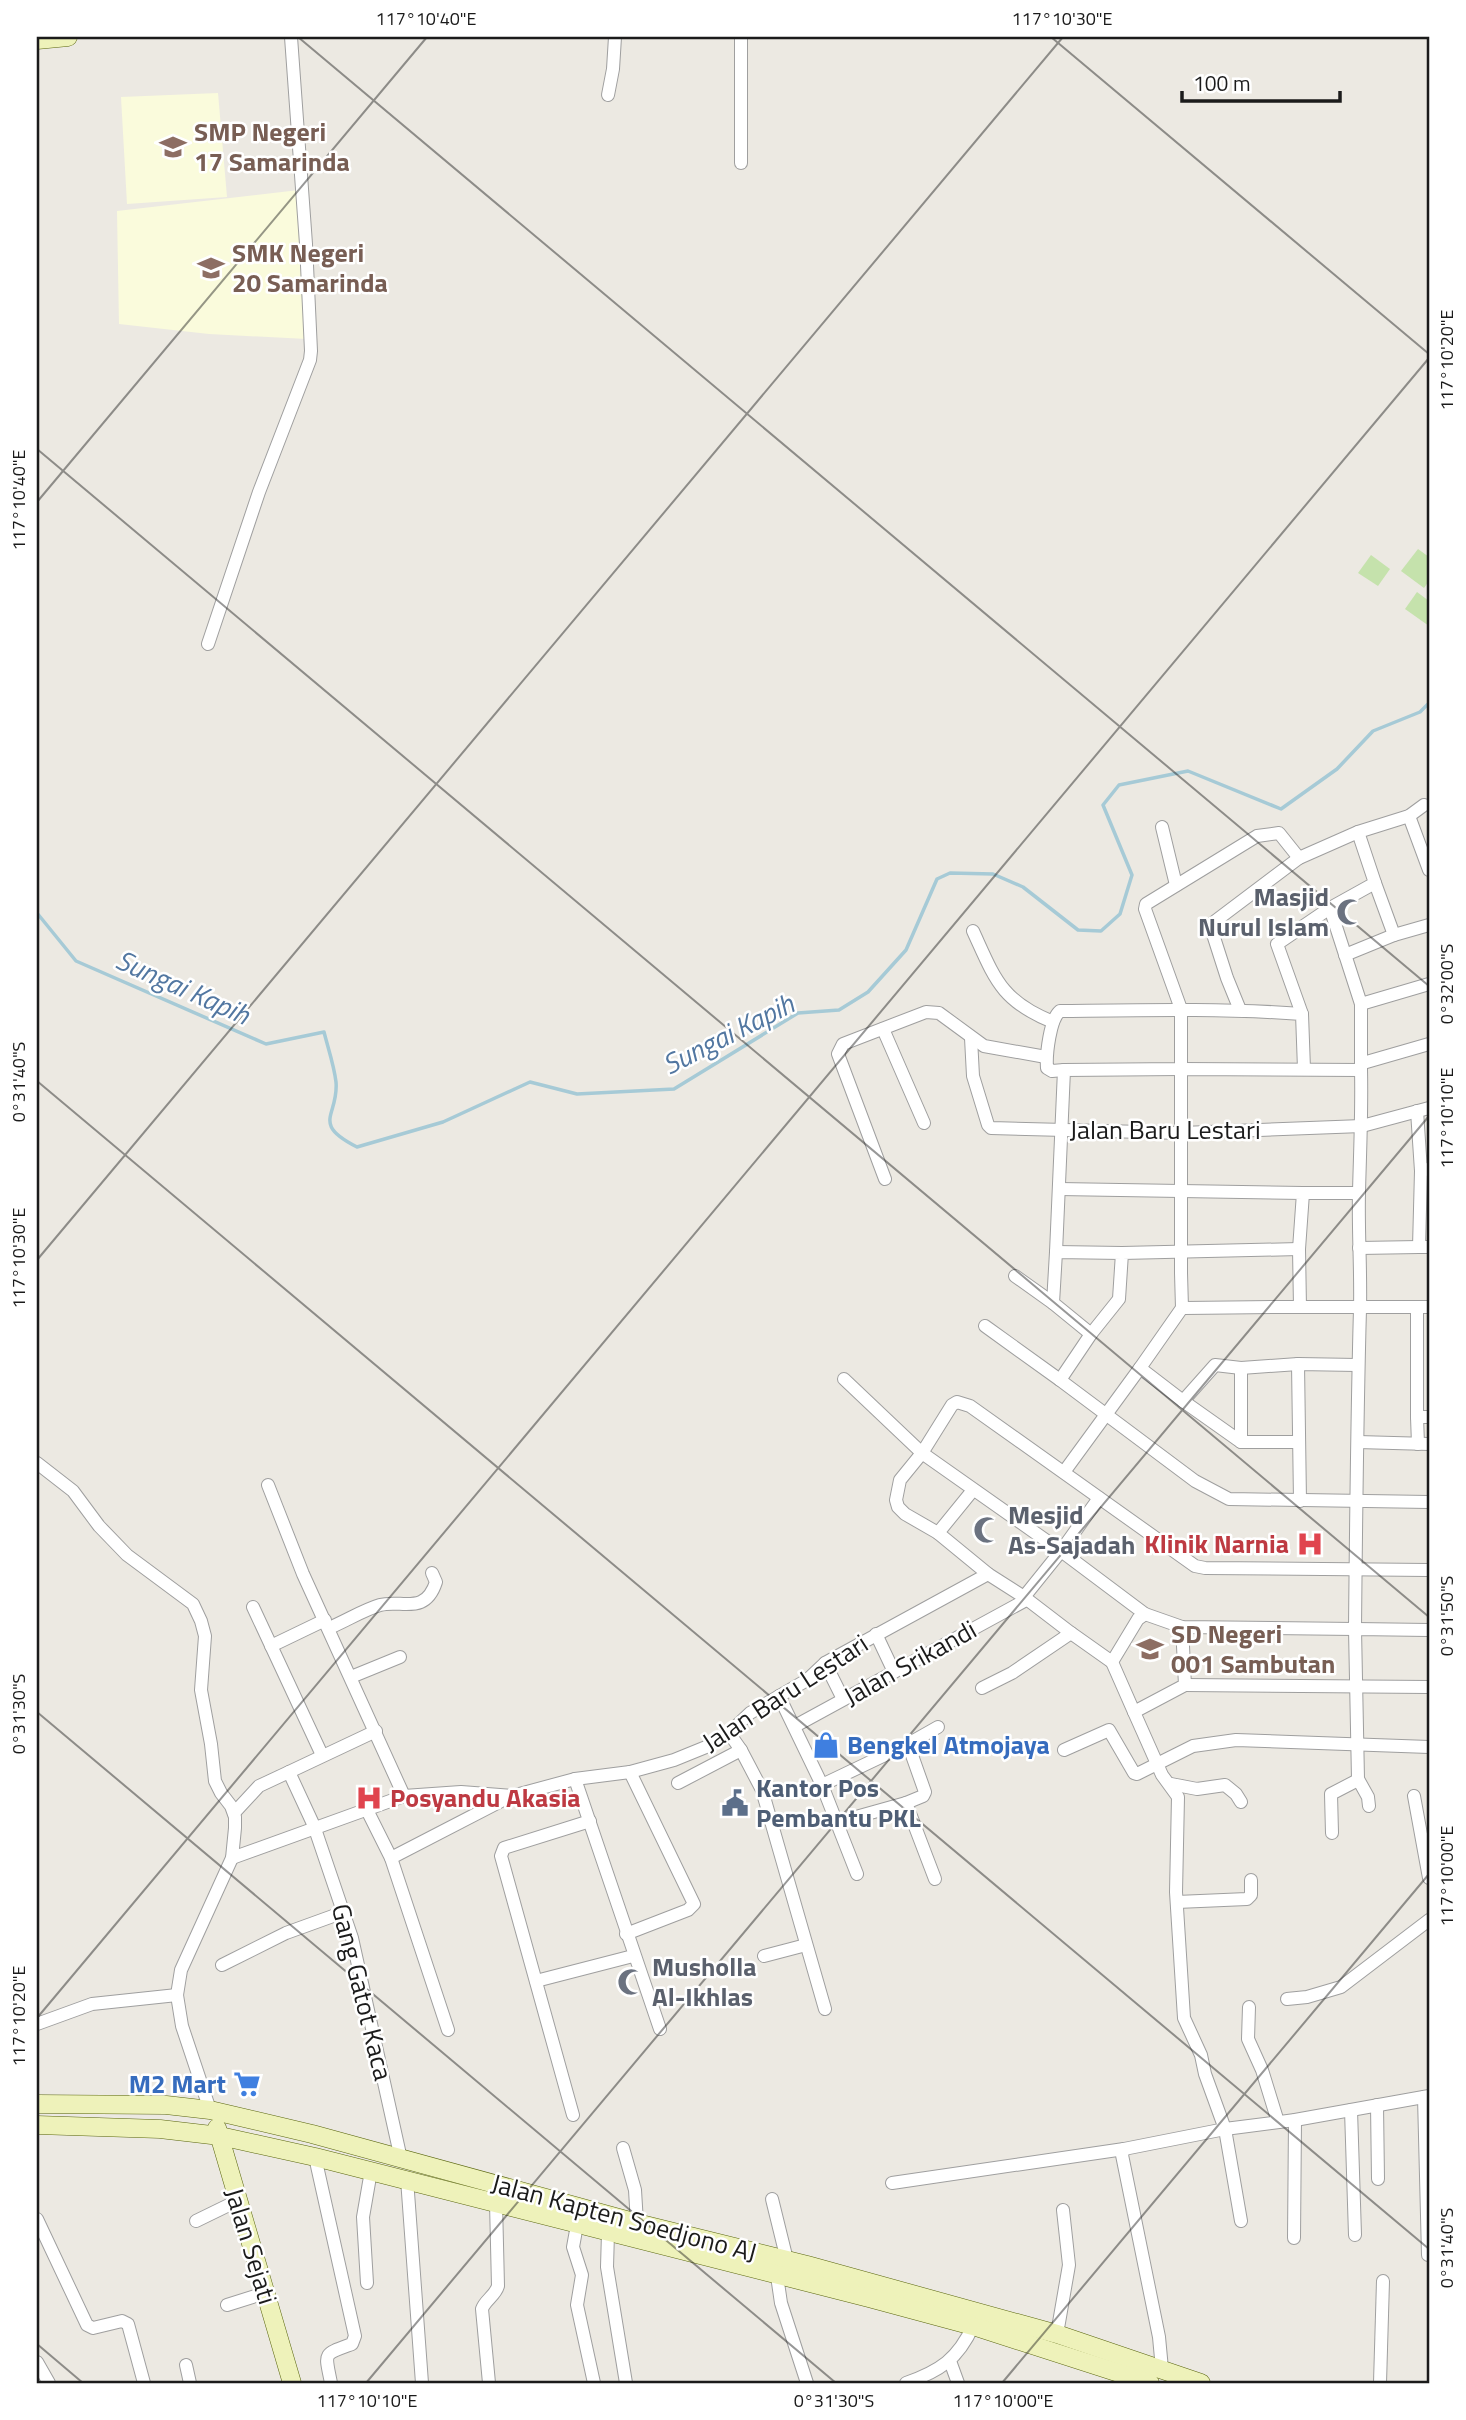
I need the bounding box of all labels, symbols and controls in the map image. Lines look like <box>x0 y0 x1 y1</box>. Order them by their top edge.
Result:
text: 117°10'40"E <box>375 5 477 32</box>
text: 117°10'30"E <box>1011 5 1113 32</box>
scale bar <box>1182 60 1340 104</box>
text: 100 m <box>1193 67 1250 99</box>
place label: SMP Negeri 17 Samarinda <box>194 112 350 181</box>
school or university icon: SMP Negeri 17 Samarinda <box>158 132 188 162</box>
place label: SMK Negeri 20 Samarinda <box>232 233 388 302</box>
school or university icon: SMK Negeri 20 Samarinda <box>196 253 226 283</box>
text: 117°10'20"E <box>1433 309 1460 411</box>
text: 117°10'40"E <box>5 449 32 551</box>
place label: Masjid Nurul Islam <box>1198 877 1329 946</box>
mosque icon: Masjid Nurul Islam <box>1335 897 1365 927</box>
water label: Sungai Kapih <box>109 938 258 1036</box>
text: 0°32'00"S <box>1433 944 1460 1024</box>
water label: Sungai Kapih <box>654 982 802 1085</box>
text: 0°31'40"S <box>5 1042 32 1122</box>
text: 117°10'10"E <box>1433 1067 1460 1169</box>
street label: Jalan Baru Lestari <box>1069 1110 1261 1149</box>
text: 117°10'30"E <box>5 1207 32 1309</box>
place label: Mesjid As-Sajadah <box>1008 1495 1135 1564</box>
mosque icon: Mesjid As-Sajadah <box>972 1515 1002 1545</box>
place label: Klinik Narnia <box>1144 1524 1289 1563</box>
hospital icon: Klinik Narnia <box>1295 1529 1325 1559</box>
text: 0°31'50"S <box>1433 1576 1460 1656</box>
street label: Jalan Srikandi <box>836 1610 983 1715</box>
place label: SD Negeri 001 Sambutan <box>1171 1614 1335 1683</box>
street label: Jalan Baru Lestari <box>694 1624 876 1761</box>
school or university icon: SD Negeri 001 Sambutan <box>1135 1634 1165 1664</box>
text: 0°31'30"S <box>5 1674 32 1754</box>
place label: Bengkel Atmojaya <box>847 1725 1050 1764</box>
shop icon: Bengkel Atmojaya <box>811 1730 841 1760</box>
place label: Kantor Pos Pembantu PKL <box>756 1768 921 1837</box>
place label: Posyandu Akasia <box>390 1778 581 1817</box>
hospital icon: Posyandu Akasia <box>354 1783 384 1813</box>
public building icon: Kantor Pos Pembantu PKL <box>720 1788 750 1818</box>
text: 117°10'00"E <box>1433 1825 1460 1927</box>
street label: Gang Gatot Kaca <box>322 1899 403 2084</box>
place label: Musholla Al-Ikhlas <box>652 1947 757 2016</box>
text: 117°10'20"E <box>5 1965 32 2067</box>
mosque icon: Musholla Al-Ikhlas <box>616 1967 646 1997</box>
place label: M2 Mart <box>129 2064 226 2103</box>
supermarket icon: M2 Mart <box>232 2069 262 2099</box>
street label: Jalan Kapten Soedjono AJ <box>487 2163 761 2272</box>
street label: Jalan Sejati <box>215 2183 288 2309</box>
text: 0°31'40"S <box>1433 2208 1460 2288</box>
text: 117°10'10"E <box>316 2387 418 2414</box>
text: 0°31'30"S <box>794 2387 874 2414</box>
text: 117°10'00"E <box>952 2387 1054 2414</box>

